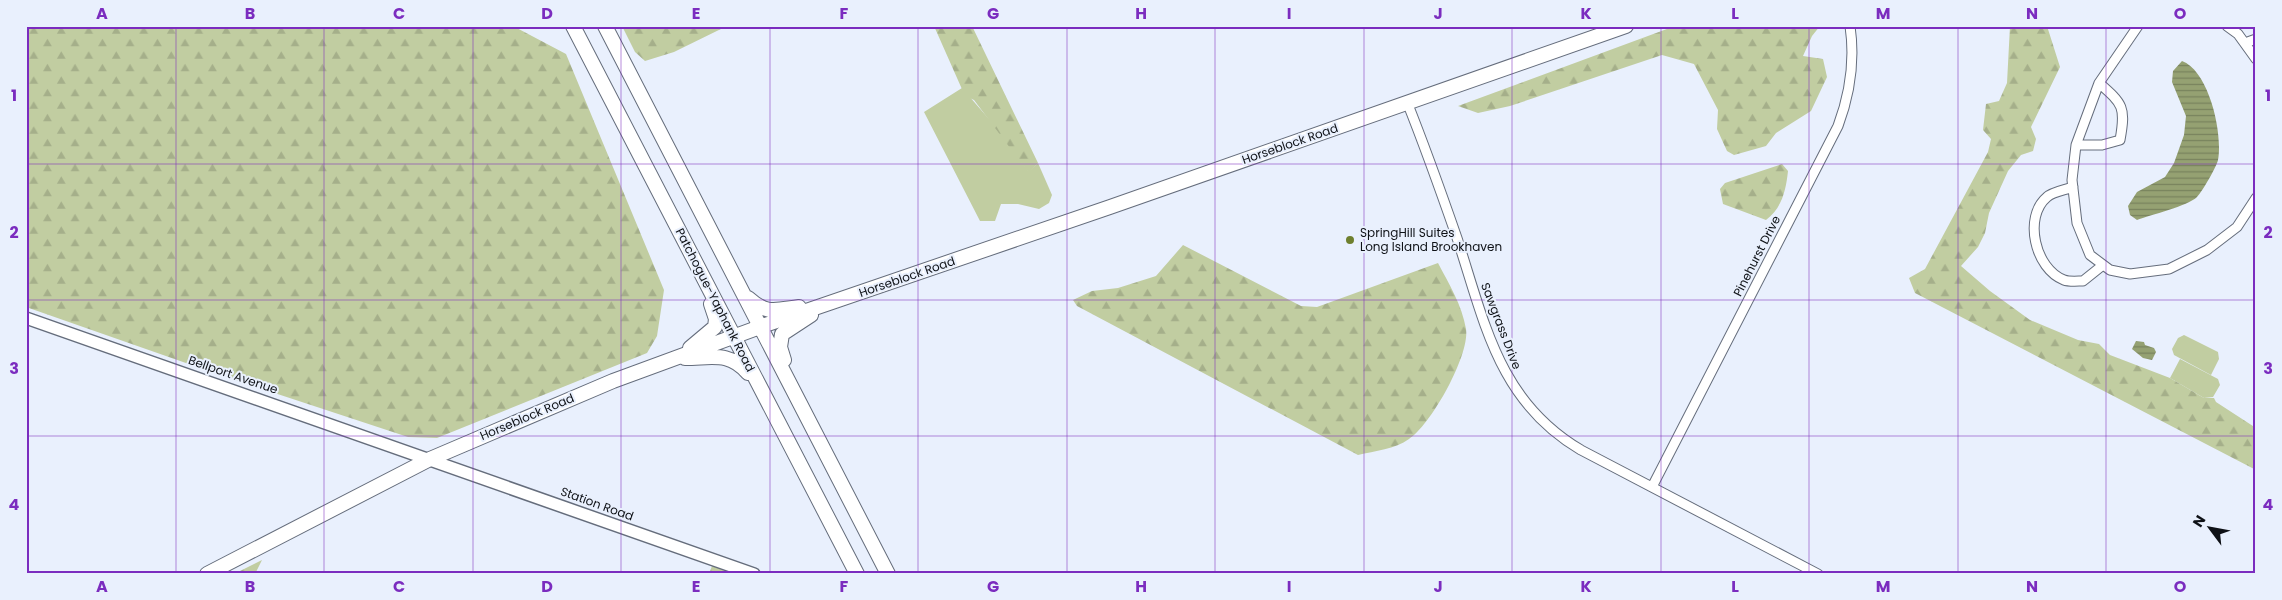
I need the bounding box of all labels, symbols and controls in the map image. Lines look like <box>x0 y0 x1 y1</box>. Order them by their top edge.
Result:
text: A <box>96 2 108 25</box>
text: B <box>245 2 255 25</box>
text: C <box>393 2 405 25</box>
text: D <box>541 2 553 25</box>
text: E <box>692 2 700 25</box>
text: F <box>840 2 849 25</box>
text: G <box>987 2 999 25</box>
text: H <box>1135 2 1147 25</box>
text: I <box>1287 2 1291 25</box>
text: J <box>1433 2 1443 25</box>
text: K <box>1580 2 1592 25</box>
text: L <box>1731 2 1739 25</box>
text: M <box>1876 2 1890 25</box>
text: N <box>2026 2 2038 25</box>
text: O <box>2174 2 2187 25</box>
text: 1 <box>11 84 17 107</box>
text: 1 <box>2265 84 2271 107</box>
street label: Horseblock Road <box>1239 119 1340 168</box>
street label: Pinehurst Drive <box>1729 212 1784 299</box>
text: 2 <box>9 221 19 244</box>
text: 2 <box>2263 221 2273 244</box>
place label: SpringHill Suites Long Island Brookhaven <box>1360 224 1502 255</box>
street label: Patchogue-Yaphank Road <box>672 225 759 375</box>
marker: SpringHill Suites Long Island Brookhaven <box>1344 234 1356 246</box>
street label: Horseblock Road <box>856 252 957 301</box>
street label: Sawgrass Drive <box>1477 280 1526 372</box>
street label: Bellport Avenue <box>186 351 280 398</box>
text: 3 <box>9 357 19 380</box>
text: 3 <box>2263 357 2273 380</box>
street label: Horseblock Road <box>477 389 577 444</box>
street label: Station Road <box>558 482 636 525</box>
text: 4 <box>9 493 20 516</box>
text: 4 <box>2263 493 2274 516</box>
north arrow <box>2184 502 2234 552</box>
text: N <box>2188 511 2210 531</box>
text: A <box>96 575 108 598</box>
text: B <box>245 575 255 598</box>
text: C <box>393 575 405 598</box>
text: D <box>541 575 553 598</box>
text: E <box>692 575 700 598</box>
text: F <box>840 575 849 598</box>
text: G <box>987 575 999 598</box>
text: H <box>1135 575 1147 598</box>
text: I <box>1287 575 1291 598</box>
text: J <box>1433 575 1443 598</box>
text: K <box>1580 575 1592 598</box>
text: L <box>1731 575 1739 598</box>
text: M <box>1876 575 1890 598</box>
text: N <box>2026 575 2038 598</box>
text: O <box>2174 575 2187 598</box>

